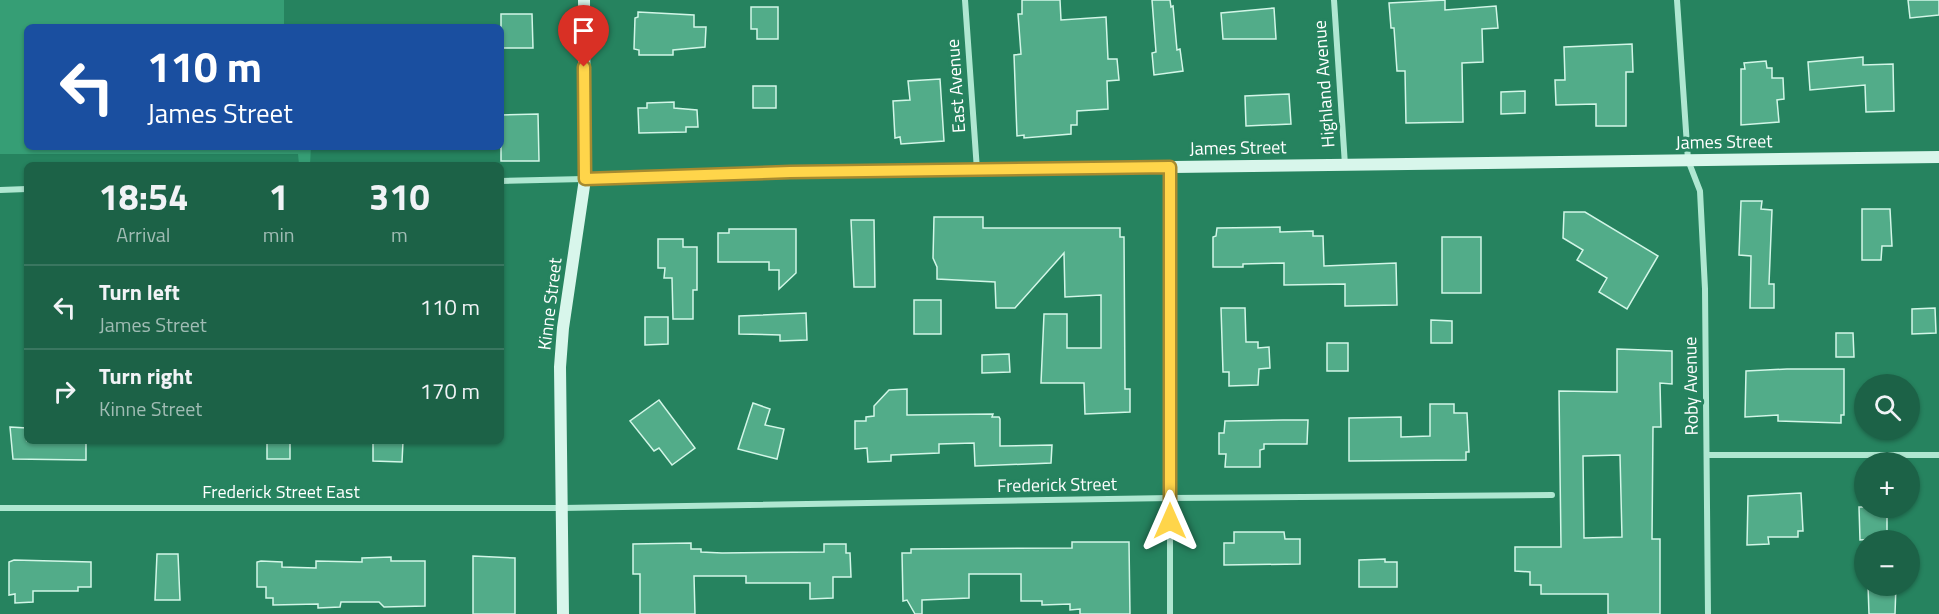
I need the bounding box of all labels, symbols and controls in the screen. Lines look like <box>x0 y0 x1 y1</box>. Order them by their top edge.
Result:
pin <box>558 5 609 67</box>
icon: arrive <box>567 14 600 47</box>
street label: Highland Avenue <box>1306 19 1341 149</box>
text: 110 m <box>147 34 262 98</box>
street label: East Avenue <box>939 38 972 134</box>
icon: left <box>48 48 126 126</box>
text: James Street <box>147 92 293 133</box>
street label: James Street <box>1675 127 1773 156</box>
street label: James Street <box>1189 133 1287 162</box>
text: 18:54 <box>98 169 188 224</box>
text: 1 <box>269 169 289 224</box>
text: 310 <box>369 169 430 224</box>
text: Arrival <box>116 219 171 250</box>
text: min <box>263 219 295 250</box>
text: m <box>391 219 408 250</box>
street label: Kinne Street <box>530 255 569 352</box>
text: Turn left <box>99 275 180 309</box>
text: 110 m <box>420 290 480 324</box>
icon: left <box>48 291 81 324</box>
text: James Street <box>99 309 207 340</box>
street label: Roby Avenue <box>1676 336 1705 436</box>
text: Turn right <box>99 359 193 393</box>
text: 170 m <box>420 374 480 408</box>
map controls <box>1854 374 1920 596</box>
button: search <box>1854 374 1920 440</box>
icon: right <box>48 375 81 408</box>
text: Kinne Street <box>99 393 202 424</box>
button: + <box>1854 452 1920 518</box>
street label: Frederick Street <box>997 470 1118 499</box>
street label: Frederick Street East <box>202 478 360 505</box>
position arrow <box>1138 489 1202 553</box>
button: − <box>1854 530 1920 596</box>

